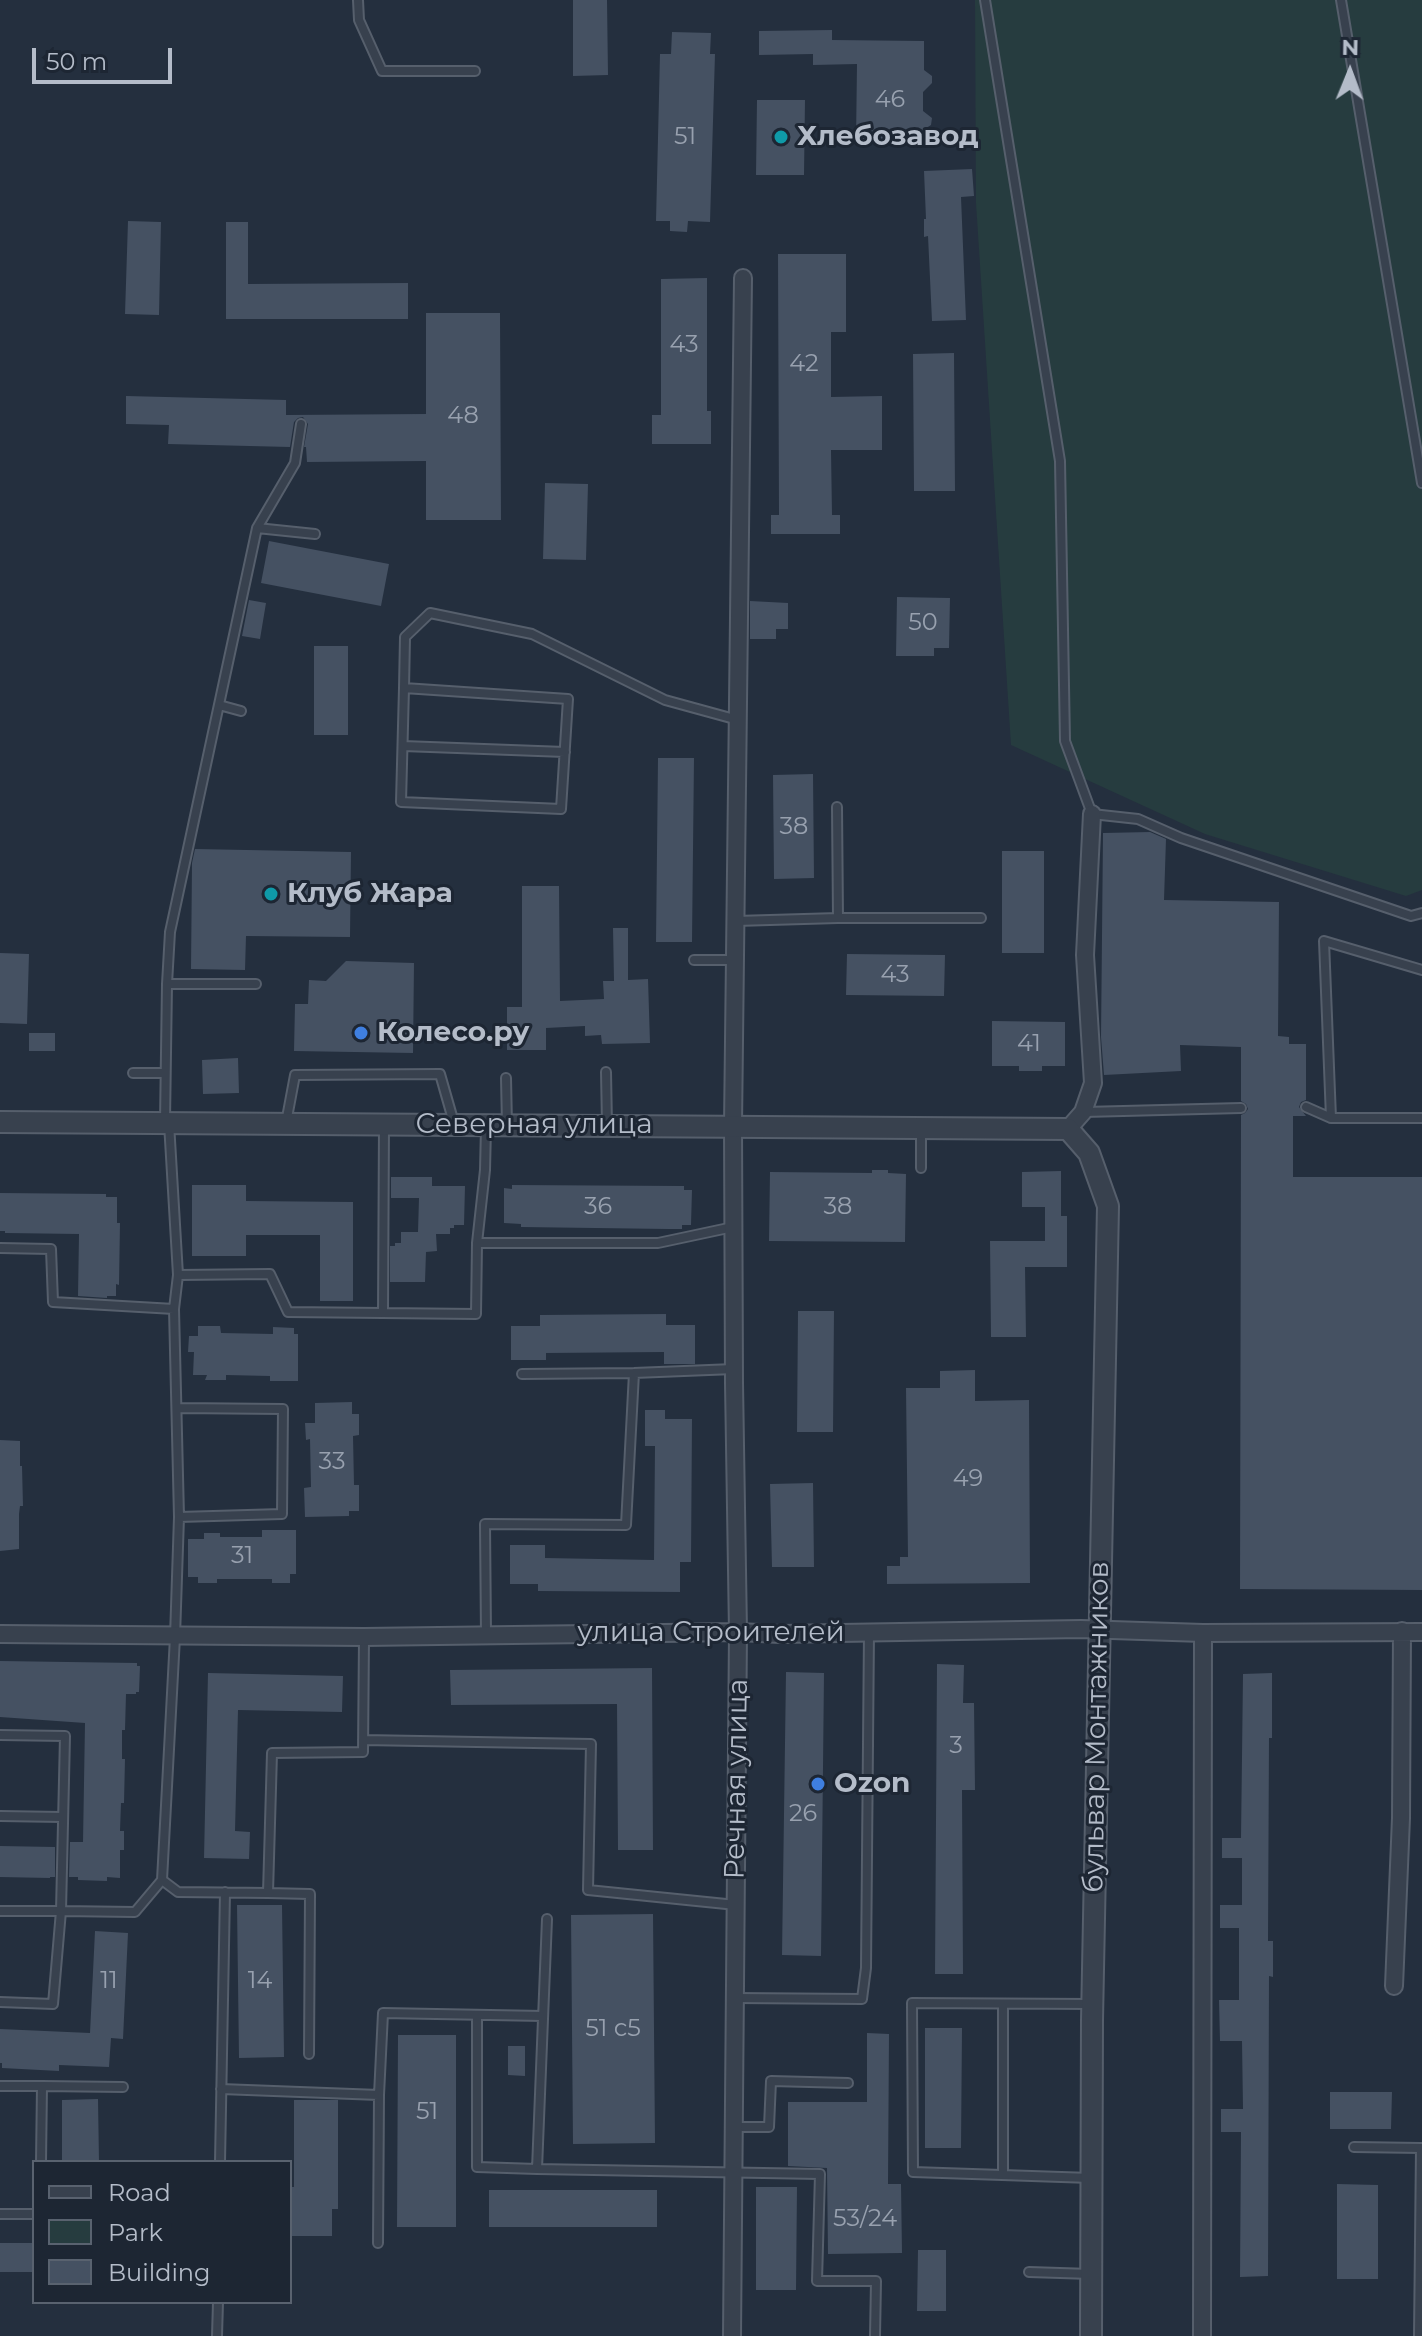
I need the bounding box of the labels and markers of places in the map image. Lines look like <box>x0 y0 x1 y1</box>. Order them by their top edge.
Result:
place label: Хлебозавод <box>797 120 979 154</box>
marker: Хлебозавод <box>772 128 790 146</box>
place label: Клуб Жара <box>287 877 453 911</box>
marker: Клуб Жара <box>262 885 280 903</box>
place label: Колесо.ру <box>377 1016 530 1050</box>
marker: Колесо.ру <box>352 1024 370 1042</box>
place label: Ozon <box>834 1767 910 1801</box>
marker: Ozon <box>809 1775 827 1793</box>

